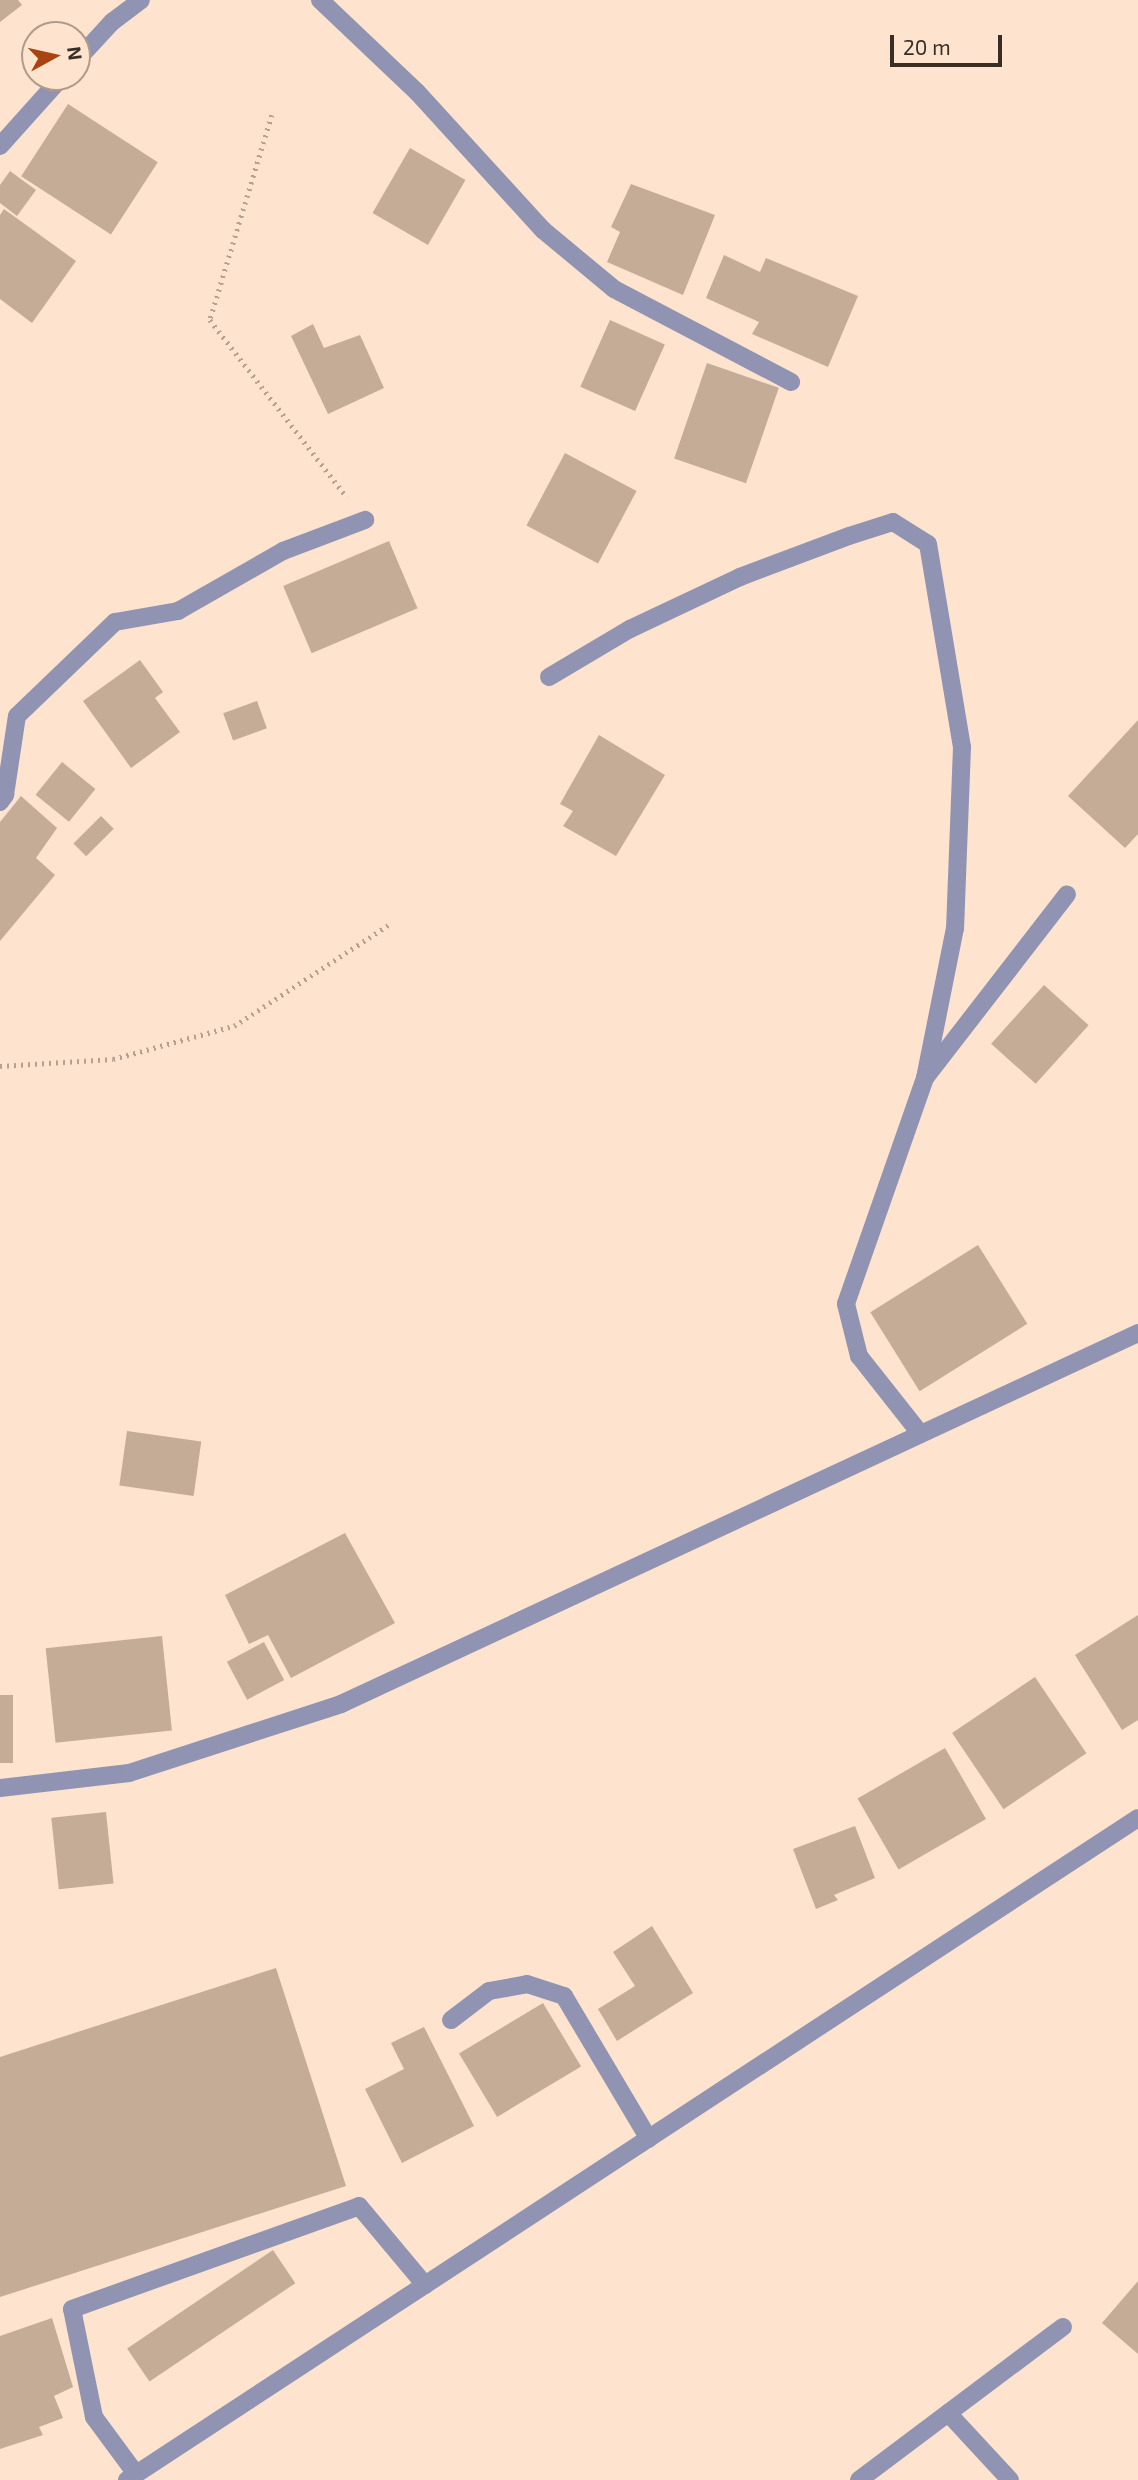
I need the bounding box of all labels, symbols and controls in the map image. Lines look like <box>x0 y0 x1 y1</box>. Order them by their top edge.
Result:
north arrow <box>21 21 91 91</box>
scale bar <box>893 21 1005 65</box>
text: 20 m <box>903 34 951 59</box>
text: N <box>63 45 88 62</box>

